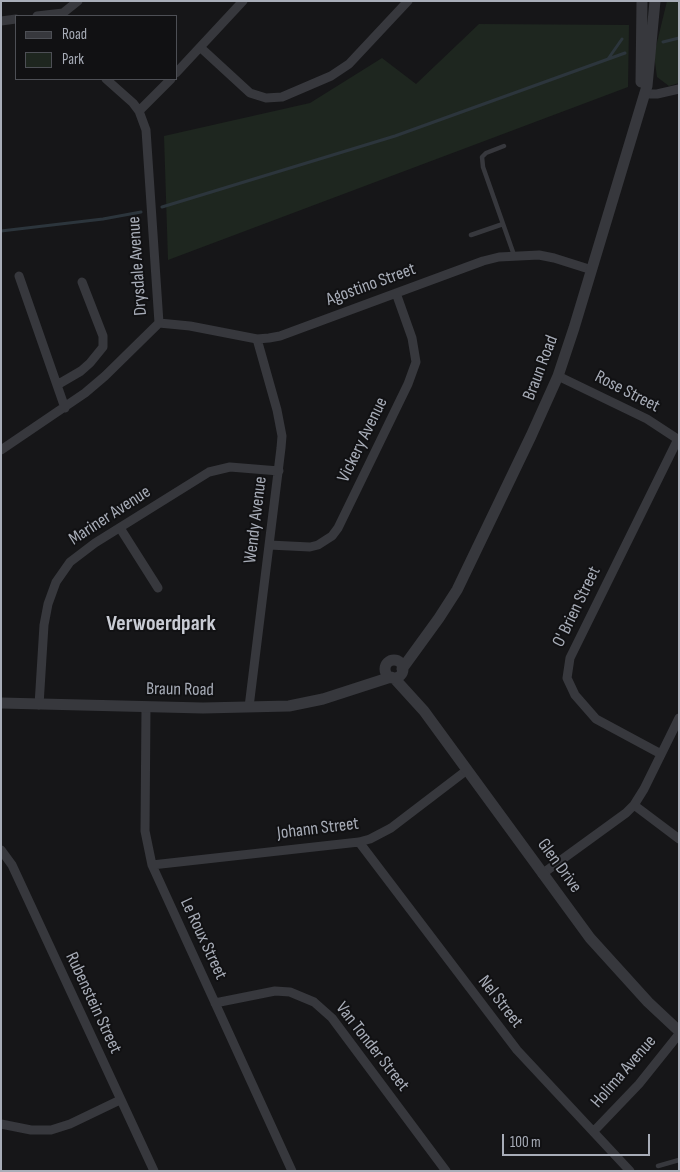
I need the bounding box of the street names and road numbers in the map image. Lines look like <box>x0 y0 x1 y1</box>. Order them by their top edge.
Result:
street label: Drysdale Avenue <box>124 216 152 316</box>
street label: Agostino Street <box>323 259 419 311</box>
street label: Braun Road <box>519 332 563 404</box>
street label: Rose Street <box>591 366 663 418</box>
street label: Vickery Avenue <box>333 394 393 486</box>
street label: Wendy Avenue <box>240 475 272 565</box>
street label: Mariner Avenue <box>65 482 155 550</box>
street label: O' Brien Street <box>548 563 606 651</box>
street label: Braun Road <box>146 679 214 701</box>
street label: Johann Street <box>276 813 360 845</box>
street label: Glen Drive <box>532 835 586 897</box>
street label: Le Roux Street <box>175 895 231 983</box>
street label: Rubenstein Street <box>60 949 126 1057</box>
street label: Nel Street <box>473 971 527 1033</box>
street label: Van Tonder Street <box>331 998 413 1096</box>
street label: Holima Avenue <box>587 1031 661 1113</box>

